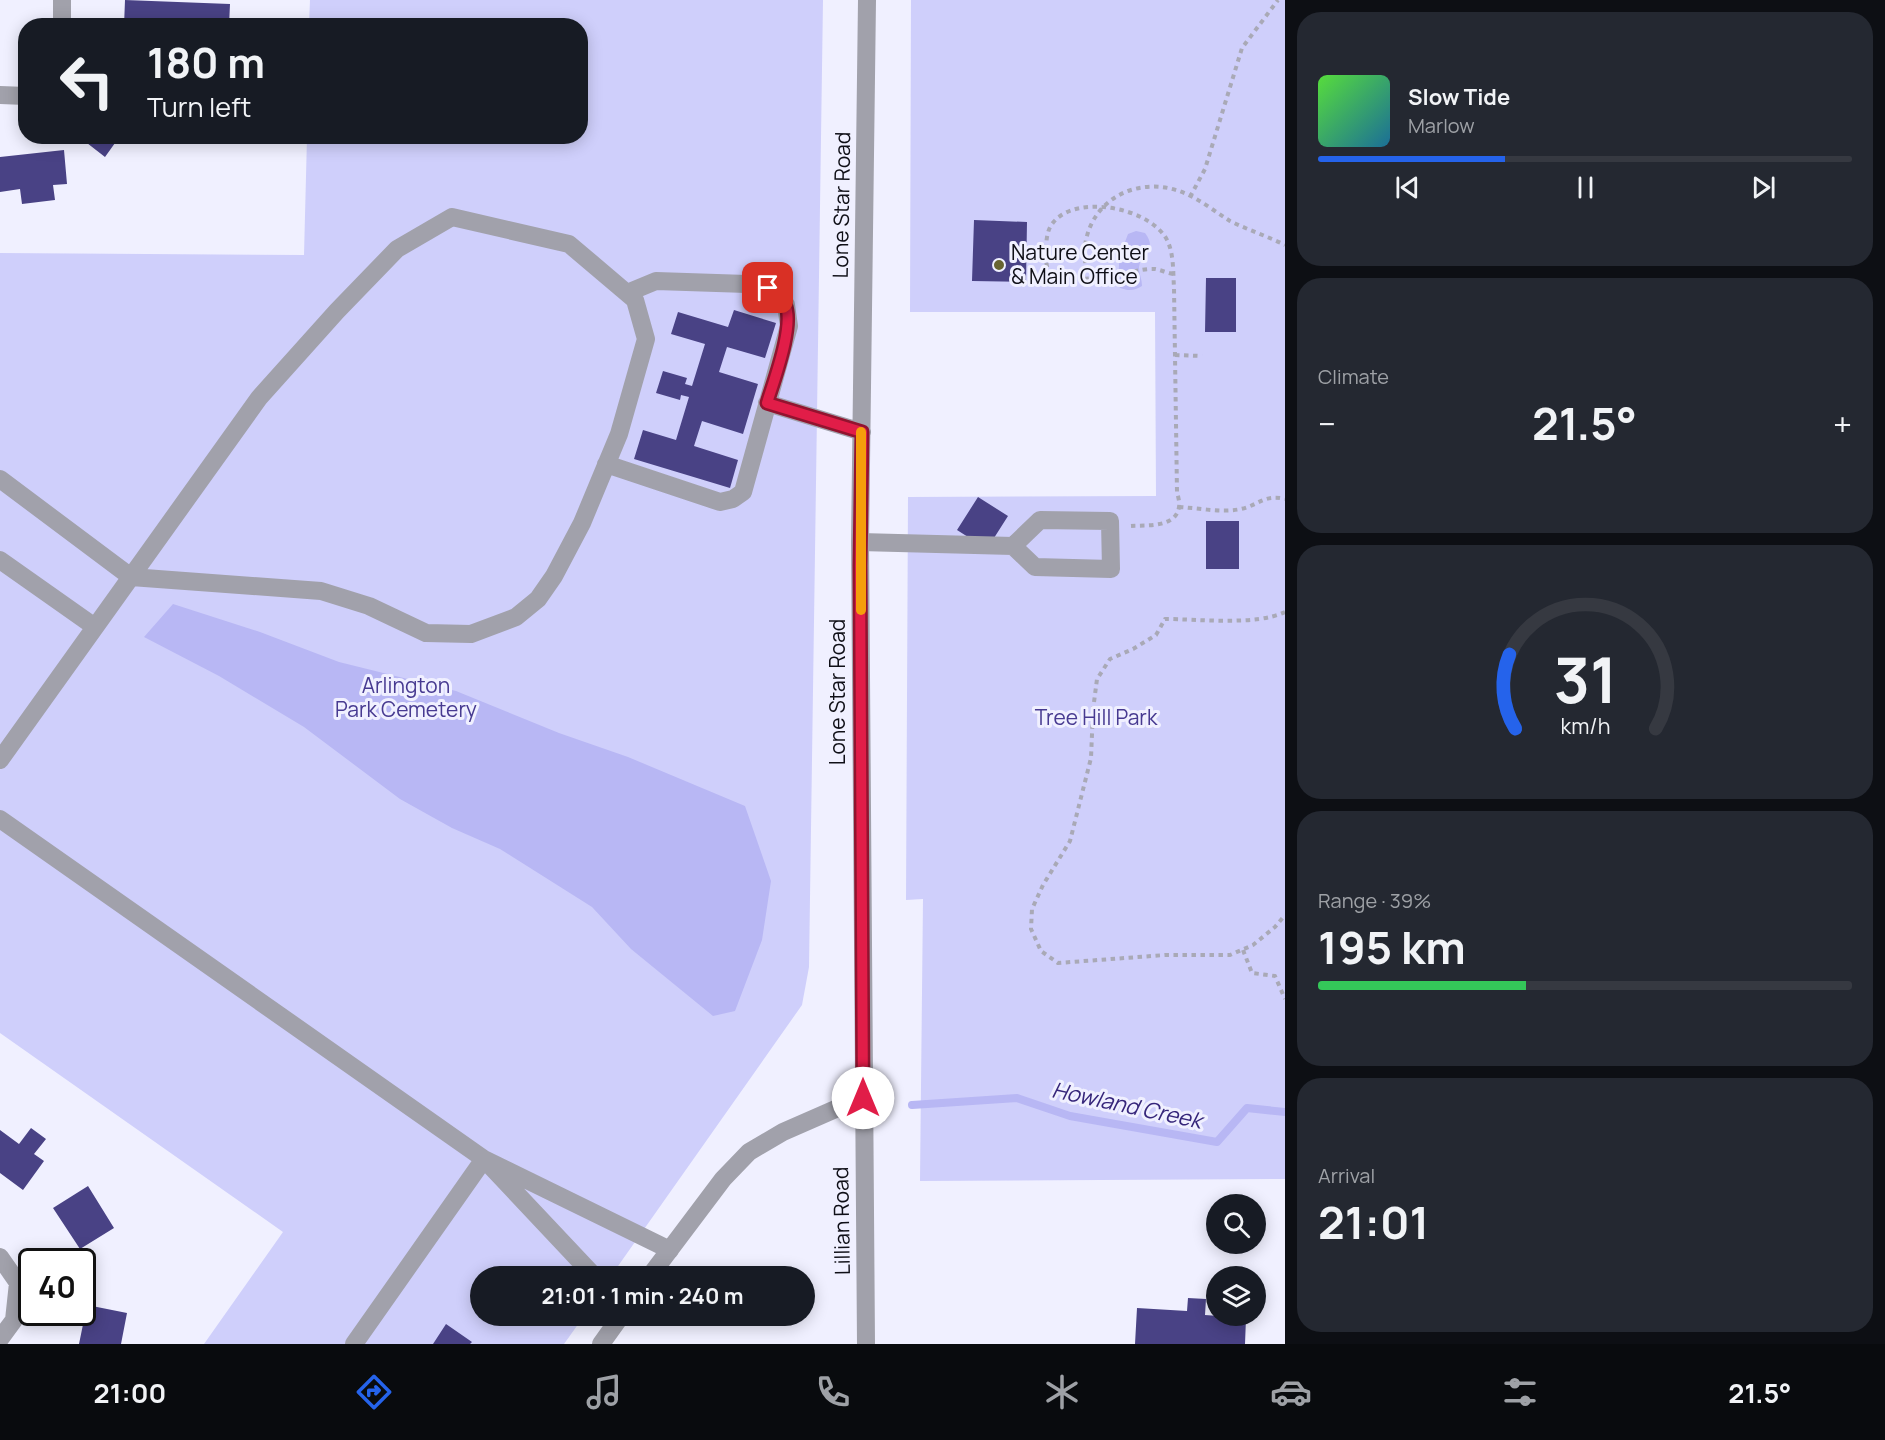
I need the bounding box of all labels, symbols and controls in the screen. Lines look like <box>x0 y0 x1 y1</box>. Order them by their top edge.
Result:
text: 180 m <box>147 33 265 91</box>
icon: left <box>48 42 126 120</box>
text: Slow Tide <box>1408 82 1510 112</box>
text: Turn left <box>147 88 251 125</box>
text: Marlow <box>1408 112 1475 139</box>
street label: Lone Star Road <box>826 131 856 279</box>
icon: previous <box>1391 171 1424 204</box>
icon: pause <box>1569 171 1602 204</box>
icon: next <box>1747 171 1780 204</box>
place label: Nature Center & Main Office <box>1011 238 1149 290</box>
marker: Nature Center & Main Office <box>992 258 1006 272</box>
pin <box>742 262 793 313</box>
icon: arrive <box>751 271 784 304</box>
text: Climate <box>1318 363 1389 390</box>
text: 21.5° <box>1532 392 1637 454</box>
text: − <box>1318 401 1336 446</box>
text: + <box>1833 401 1852 446</box>
street label: Lone Star Road <box>823 619 851 765</box>
text: 31 <box>1553 636 1617 722</box>
park label: Arlington Park Cemetery <box>335 671 477 723</box>
park label: Tree Hill Park <box>1035 703 1158 731</box>
text: km/h <box>1560 711 1610 740</box>
text: Range · 39% <box>1318 887 1431 914</box>
text: 195 km <box>1318 916 1466 978</box>
position arrow <box>831 1066 895 1130</box>
water label: Howland Creek <box>1049 1074 1208 1136</box>
text: Arrival <box>1318 1162 1375 1189</box>
street label: Lillian Road <box>826 1167 856 1275</box>
text: 21:01 <box>1318 1191 1429 1253</box>
map controls <box>1206 1194 1266 1326</box>
button: search <box>1206 1194 1266 1254</box>
speed limit sign: 40 <box>18 1248 96 1326</box>
button: layers <box>1206 1266 1266 1326</box>
text: 21:01 · 1 min · 240 m <box>541 1281 744 1311</box>
icon: directions <box>353 1371 395 1413</box>
icon: music <box>583 1371 625 1413</box>
icon: phone <box>812 1371 854 1413</box>
icon: climate <box>1041 1371 1083 1413</box>
icon: car <box>1270 1371 1312 1413</box>
icon: filters <box>1499 1371 1541 1413</box>
text: 21:00 <box>94 1374 166 1411</box>
text: 21.5° <box>1728 1374 1791 1411</box>

